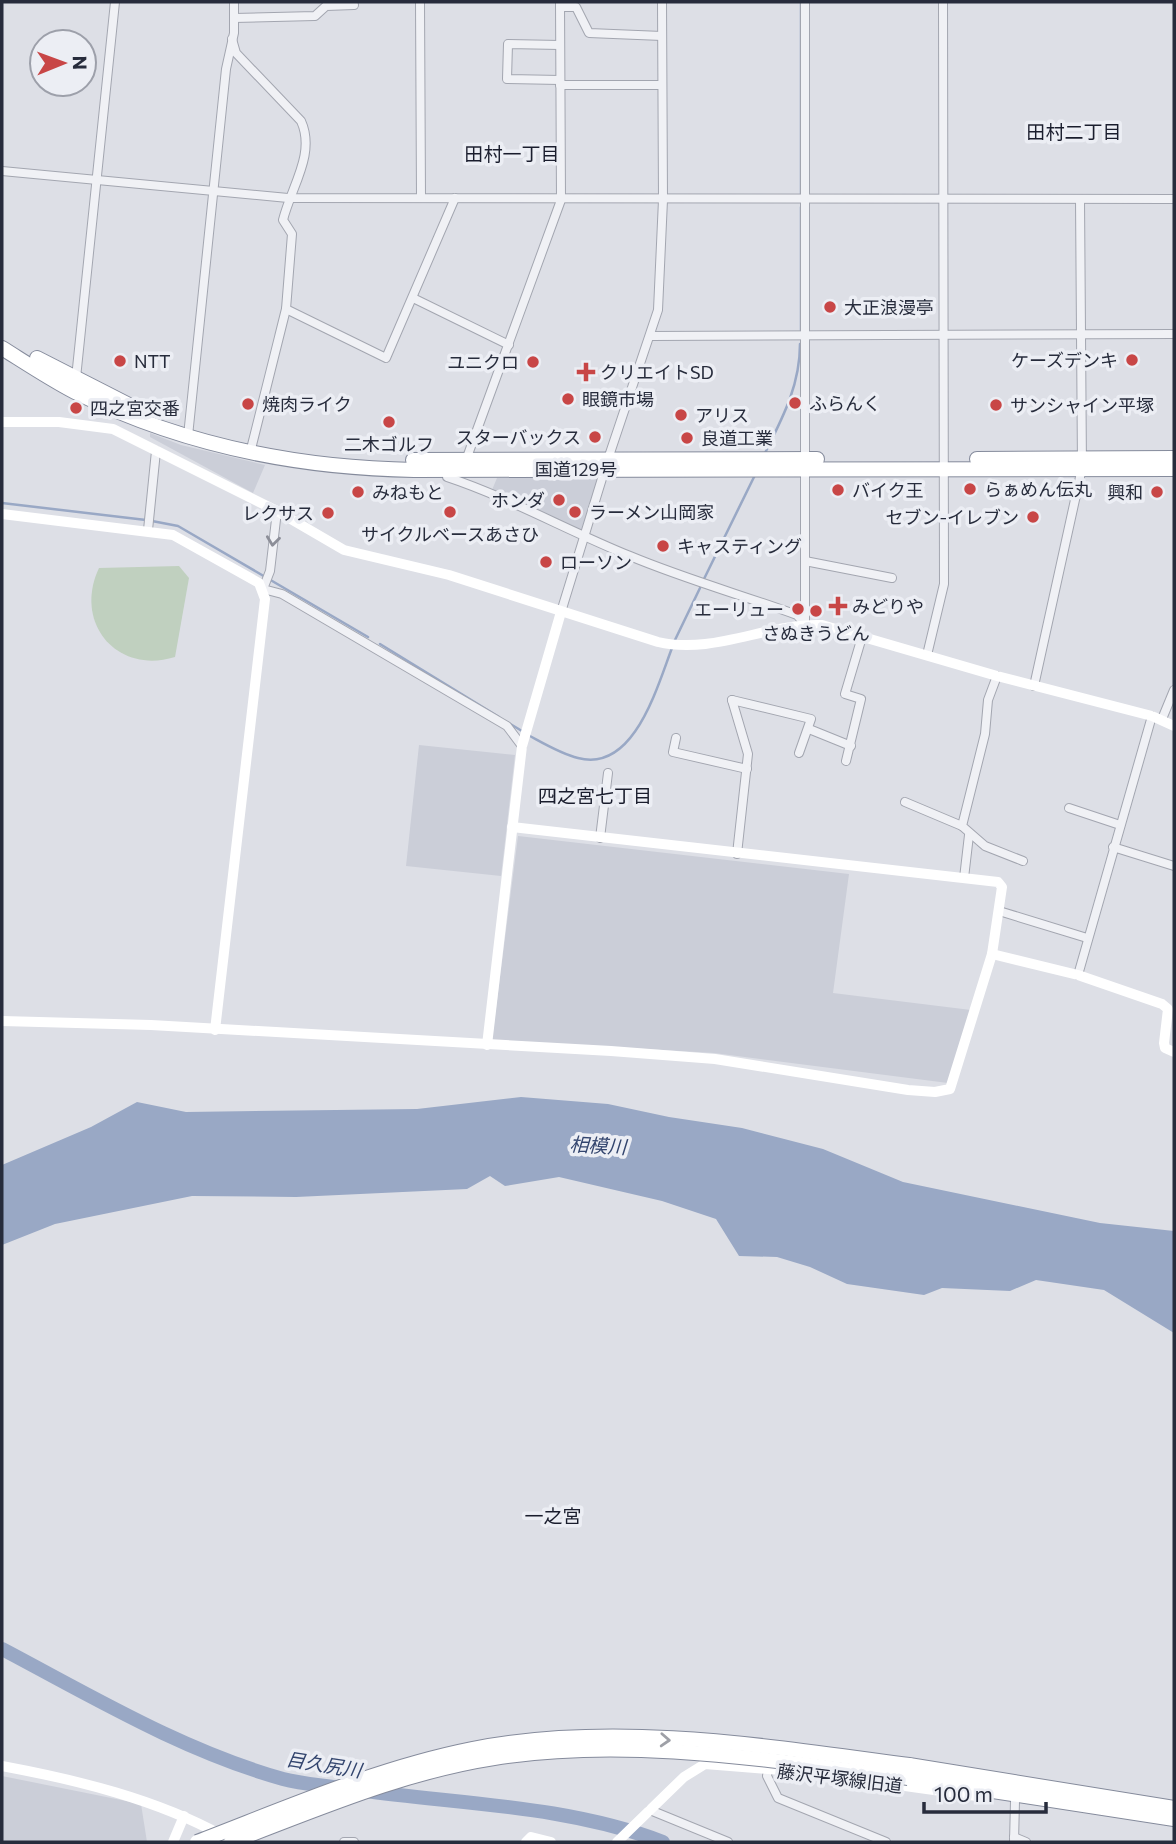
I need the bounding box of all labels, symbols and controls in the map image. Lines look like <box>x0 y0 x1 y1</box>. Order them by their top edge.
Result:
north arrow <box>28 28 98 98</box>
text: N <box>69 55 92 70</box>
district label: 田村二丁目 <box>1026 120 1122 143</box>
district label: 田村一丁目 <box>464 142 560 165</box>
place label: 大正浪漫亭 <box>844 296 934 318</box>
marker: 大正浪漫亭 <box>822 299 838 315</box>
place label: ケーズデンキ <box>1011 349 1118 371</box>
place label: NTT <box>134 350 171 372</box>
place label: ユニクロ <box>447 351 519 373</box>
marker: ケーズデンキ <box>1124 352 1140 368</box>
marker: NTT <box>112 353 128 369</box>
marker: ユニクロ <box>525 354 541 370</box>
place label: クリエイトSD <box>600 361 714 383</box>
marker: クリエイトSD <box>578 364 594 380</box>
place label: 眼鏡市場 <box>582 388 654 410</box>
marker: 眼鏡市場 <box>560 391 576 407</box>
place label: ふらんく <box>809 392 881 414</box>
place label: 焼肉ライク <box>262 393 352 415</box>
place label: サンシャイン平塚 <box>1010 394 1154 416</box>
marker: ふらんく <box>787 395 803 411</box>
marker: 焼肉ライク <box>240 396 256 412</box>
place label: 四之宮交番 <box>90 397 180 419</box>
marker: サンシャイン平塚 <box>988 397 1004 413</box>
marker: 四之宮交番 <box>68 400 84 416</box>
place label: アリス <box>695 404 749 426</box>
marker: アリス <box>673 407 689 423</box>
marker: 二木ゴルフ <box>381 414 397 430</box>
place label: スターバックス <box>456 426 581 448</box>
place label: 良道工業 <box>701 427 773 449</box>
marker: スターバックス <box>587 429 603 445</box>
marker: 良道工業 <box>679 430 695 446</box>
place label: 二木ゴルフ <box>344 433 434 455</box>
street label: 国道129号 <box>535 458 617 480</box>
place label: らぁめん伝丸 <box>984 478 1092 500</box>
place label: バイク王 <box>852 479 924 501</box>
place label: みねもと <box>372 481 444 503</box>
marker: らぁめん伝丸 <box>962 481 978 497</box>
place label: 興和 <box>1107 481 1143 503</box>
marker: バイク王 <box>830 482 846 498</box>
marker: みねもと <box>350 484 366 500</box>
marker: 興和 <box>1149 484 1165 500</box>
place label: ホンダ <box>491 489 545 511</box>
marker: ホンダ <box>551 492 567 508</box>
place label: ラーメン山岡家 <box>589 501 714 523</box>
place label: レクサス <box>242 502 314 524</box>
marker: サイクルベースあさひ <box>442 504 458 520</box>
marker: ラーメン山岡家 <box>567 504 583 520</box>
marker: レクサス <box>320 505 336 521</box>
place label: セブン-イレブン <box>885 506 1019 528</box>
marker: セブン-イレブン <box>1025 509 1041 525</box>
place label: サイクルベースあさひ <box>361 523 539 545</box>
one-way arrow <box>266 535 281 547</box>
place label: キャスティング <box>677 535 802 557</box>
marker: キャスティング <box>655 538 671 554</box>
place label: ローソン <box>560 551 632 573</box>
marker: ローソン <box>538 554 554 570</box>
place label: みどりや <box>852 595 924 617</box>
place label: エーリュー <box>694 598 784 620</box>
marker: みどりや <box>830 598 846 614</box>
marker: エーリュー <box>790 601 806 617</box>
marker: さぬきうどん <box>808 603 824 619</box>
place label: さぬきうどん <box>762 622 870 644</box>
district label: 四之宮七丁目 <box>538 784 652 807</box>
water label: 相模川 <box>569 1132 629 1158</box>
district label: 一之宮 <box>524 1504 582 1527</box>
one-way arrow <box>660 1732 671 1747</box>
water label: 目久尻川 <box>285 1747 365 1782</box>
street label: 藤沢平塚線旧道 <box>776 1759 904 1797</box>
scale bar <box>924 1770 1046 1814</box>
text: 100 m <box>934 1781 993 1806</box>

